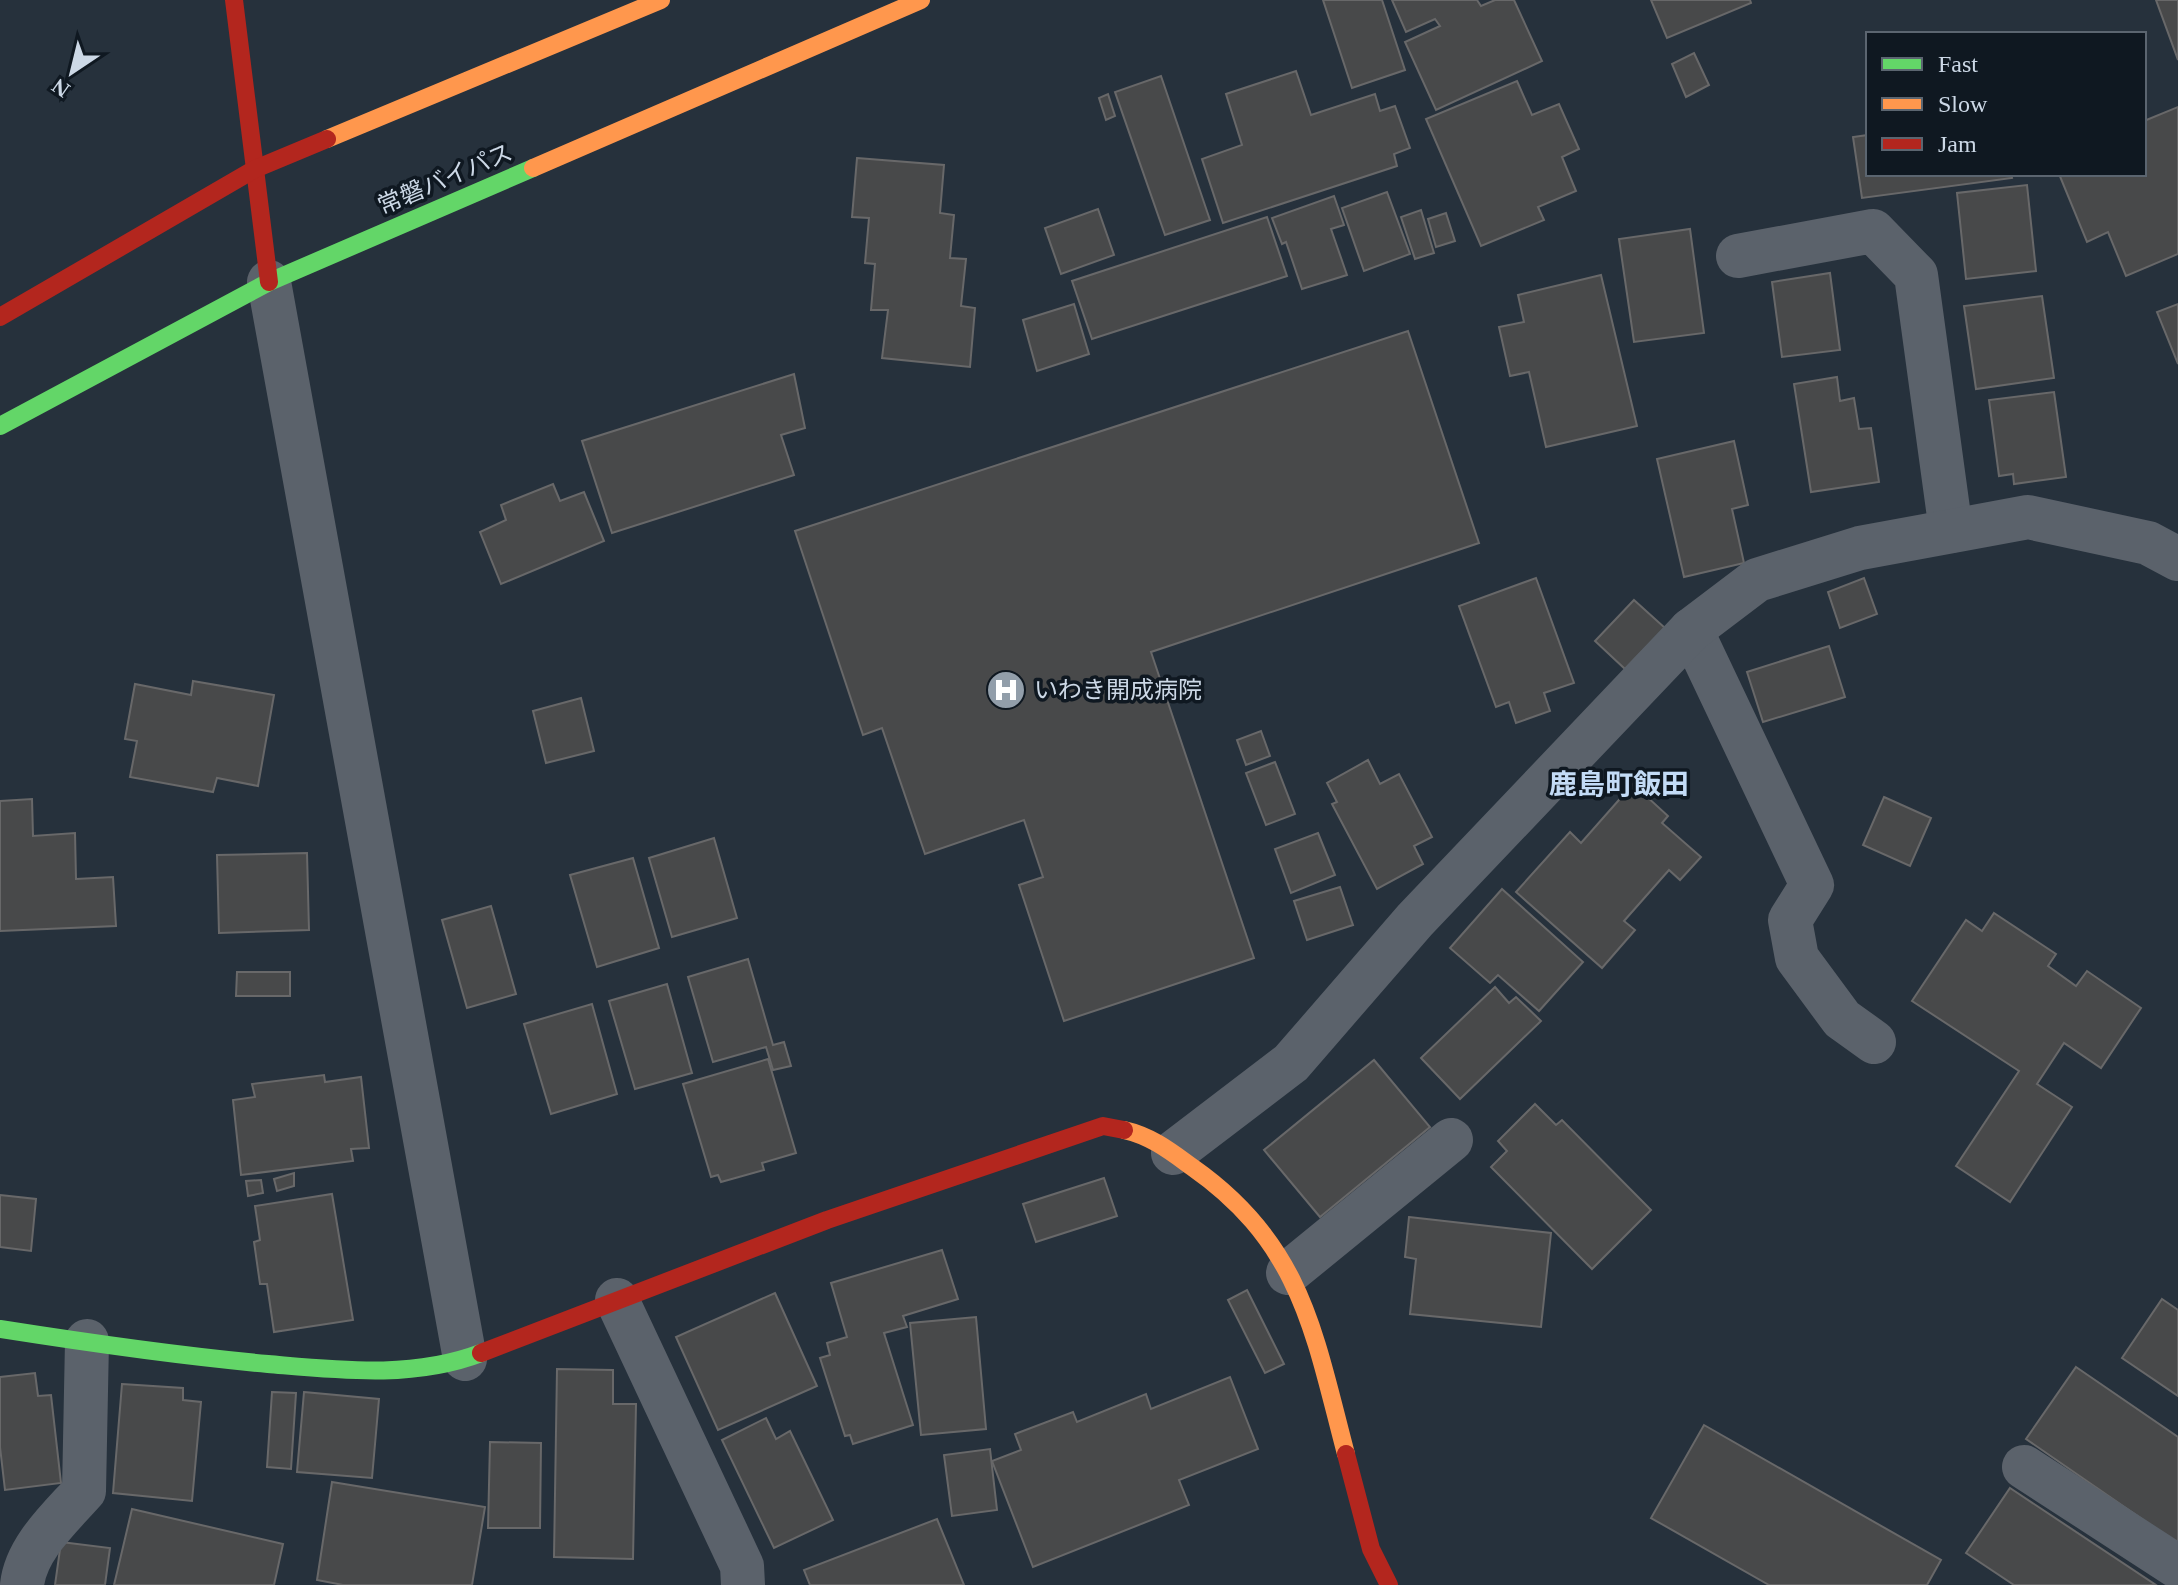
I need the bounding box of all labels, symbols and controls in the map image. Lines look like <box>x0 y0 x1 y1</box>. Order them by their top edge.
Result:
north arrow <box>32 32 112 112</box>
legend <box>1866 32 2146 176</box>
text: Fast <box>1938 51 1978 77</box>
text: N <box>47 73 74 103</box>
text: Slow <box>1938 91 1988 117</box>
text: Jam <box>1938 131 1977 157</box>
street label: 常磐バイパス <box>374 139 516 219</box>
hospital icon: いわき開成病院 <box>985 669 1027 711</box>
place label: いわき開成病院 <box>1034 677 1202 703</box>
district label: 鹿島町飯田 <box>1549 769 1689 800</box>

